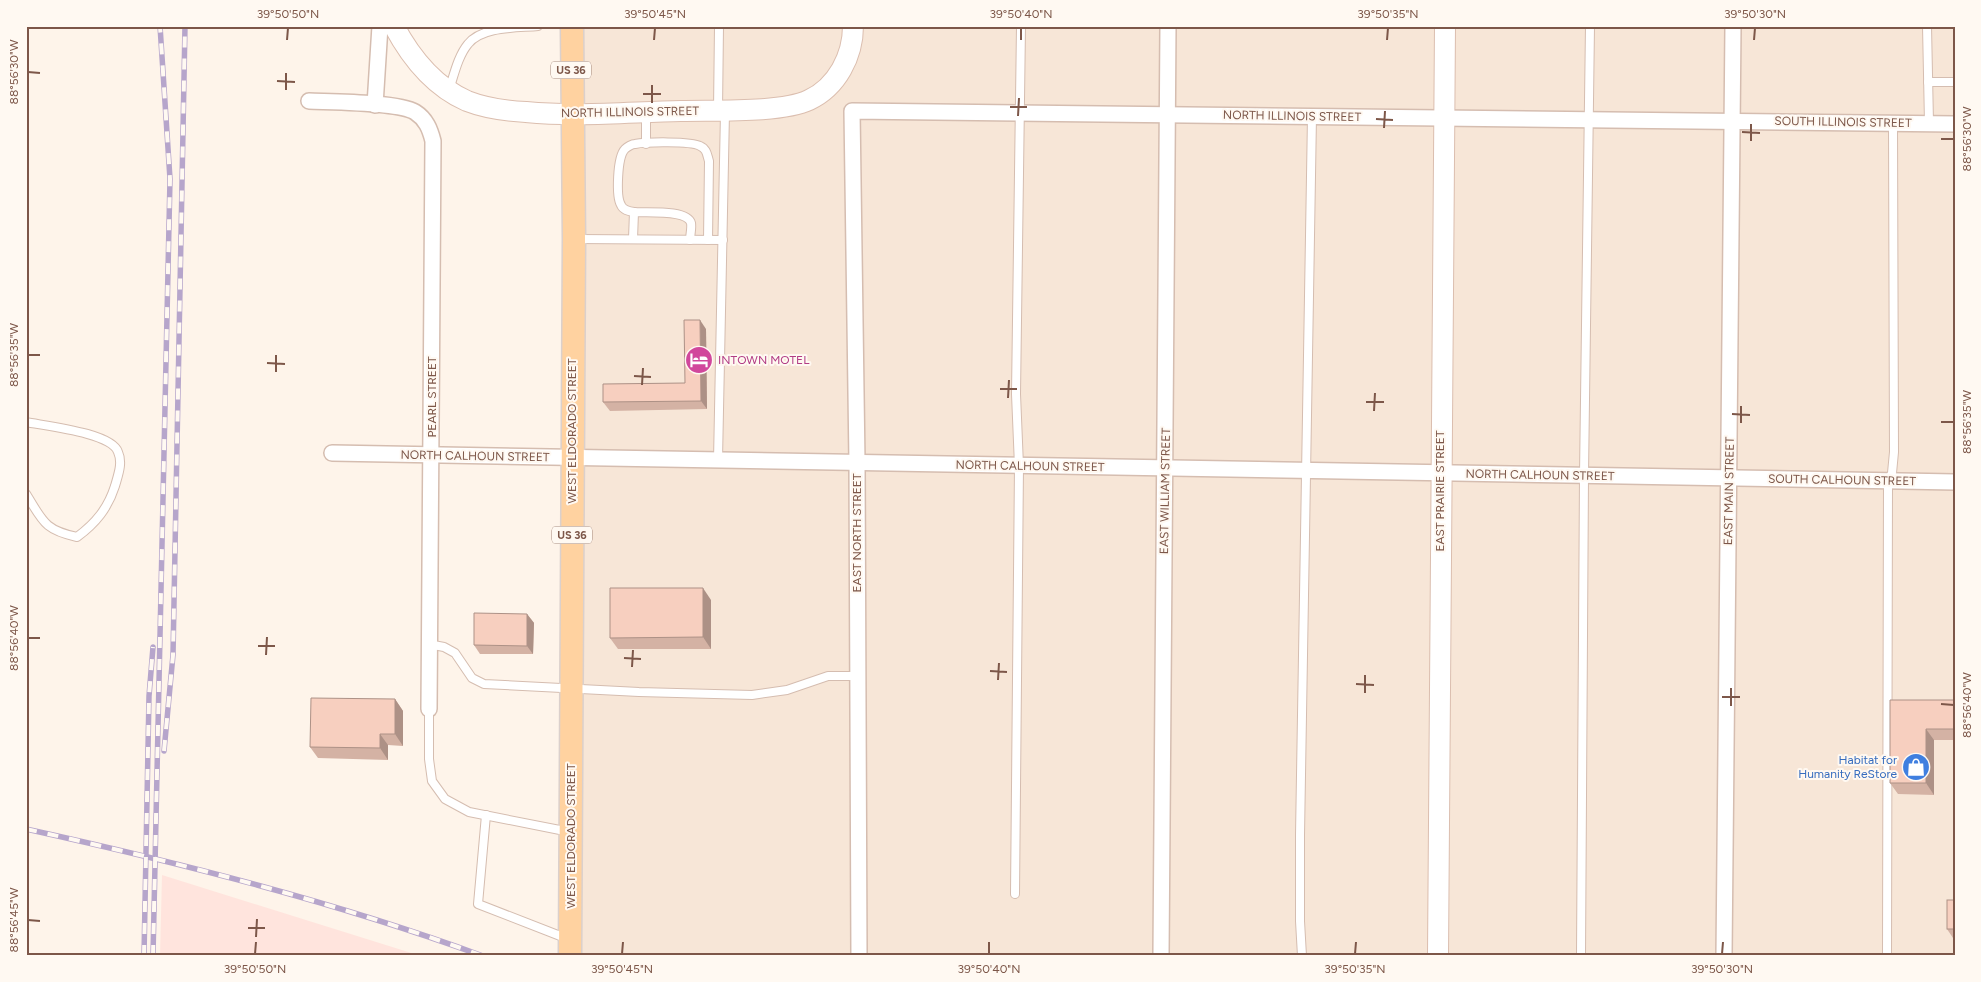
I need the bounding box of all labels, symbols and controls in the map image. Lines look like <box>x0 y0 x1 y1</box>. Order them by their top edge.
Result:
text: 39°50'50"N <box>257 7 319 21</box>
text: 39°50'45"N <box>624 7 686 21</box>
text: 39°50'40"N <box>989 7 1053 21</box>
text: 39°50'35"N <box>1357 7 1419 21</box>
text: 39°50'30"N <box>1724 7 1786 21</box>
text: 88°56'30"W <box>7 39 21 104</box>
road number: US 36 <box>551 62 591 78</box>
street label: NORTH ILLINOIS STREET <box>561 104 700 120</box>
text: 88°56'30"W <box>1960 106 1974 171</box>
street label: NORTH ILLINOIS STREET <box>1223 108 1362 124</box>
street label: SOUTH ILLINOIS STREET <box>1774 114 1912 130</box>
text: 88°56'35"W <box>7 322 21 387</box>
hotel icon: INTOWN MOTEL <box>684 345 714 375</box>
place label: INTOWN MOTEL <box>718 353 810 367</box>
street label: PEARL STREET <box>425 356 439 438</box>
street label: WEST ELDORADO STREET <box>565 358 579 504</box>
text: 88°56'35"W <box>1960 389 1974 454</box>
street label: EAST WILLIAM STREET <box>1157 427 1173 554</box>
street label: EAST PRAIRIE STREET <box>1433 430 1447 552</box>
street label: EAST MAIN STREET <box>1721 436 1737 545</box>
street label: NORTH CALHOUN STREET <box>400 448 550 464</box>
street label: NORTH CALHOUN STREET <box>955 458 1105 474</box>
street label: NORTH CALHOUN STREET <box>1465 467 1615 483</box>
street label: SOUTH CALHOUN STREET <box>1768 472 1917 488</box>
street label: EAST NORTH STREET <box>850 473 864 593</box>
road number: US 36 <box>552 526 592 544</box>
text: 88°56'40"W <box>7 605 21 671</box>
text: 88°56'40"W <box>1960 672 1974 738</box>
shop icon: Habitat for Humanity ReStore <box>1901 752 1931 782</box>
place label: Habitat for Humanity ReStore <box>1798 753 1897 781</box>
street label: WEST ELDORADO STREET <box>564 763 578 909</box>
text: 88°56'45"W <box>7 887 21 952</box>
text: 39°50'50"N <box>224 962 286 976</box>
text: 39°50'45"N <box>591 962 653 976</box>
text: 39°50'40"N <box>957 962 1021 976</box>
text: 39°50'35"N <box>1324 962 1386 976</box>
text: 39°50'30"N <box>1691 962 1753 976</box>

